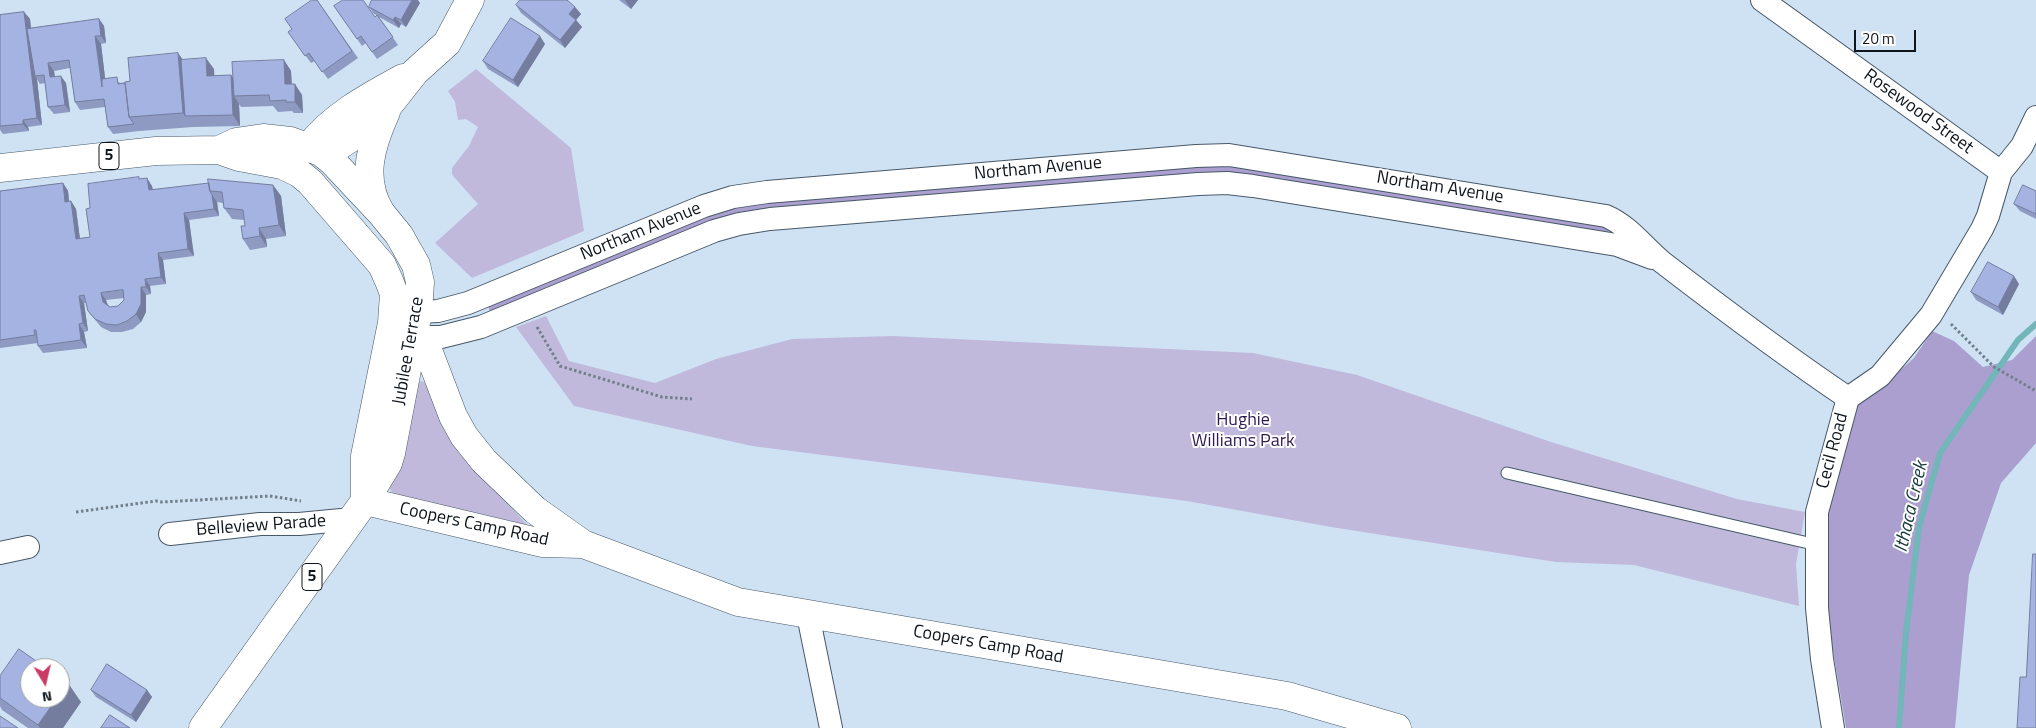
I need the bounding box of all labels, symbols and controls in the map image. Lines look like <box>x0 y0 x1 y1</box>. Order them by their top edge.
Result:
scale bar <box>1856 20 1918 52</box>
text: 20 m <box>1862 27 1895 50</box>
street label: Rosewood Street <box>1859 65 1977 159</box>
road number: 5 <box>99 142 119 170</box>
street label: Northam Avenue <box>973 153 1103 185</box>
street label: Northam Avenue <box>1375 167 1505 209</box>
street label: Northam Avenue <box>578 198 704 266</box>
street label: Jubilee Terrace <box>389 295 429 407</box>
park label: Hughie Williams Park <box>1192 410 1294 452</box>
street label: Cecil Road <box>1813 411 1853 491</box>
water label: Ithaca Creek <box>1891 460 1933 554</box>
street label: Coopers Camp Road <box>397 499 551 551</box>
street label: Belleview Parade <box>195 511 327 541</box>
road number: 5 <box>302 564 322 590</box>
street label: Coopers Camp Road <box>911 621 1065 669</box>
north arrow <box>20 658 70 708</box>
text: N <box>41 686 54 708</box>

